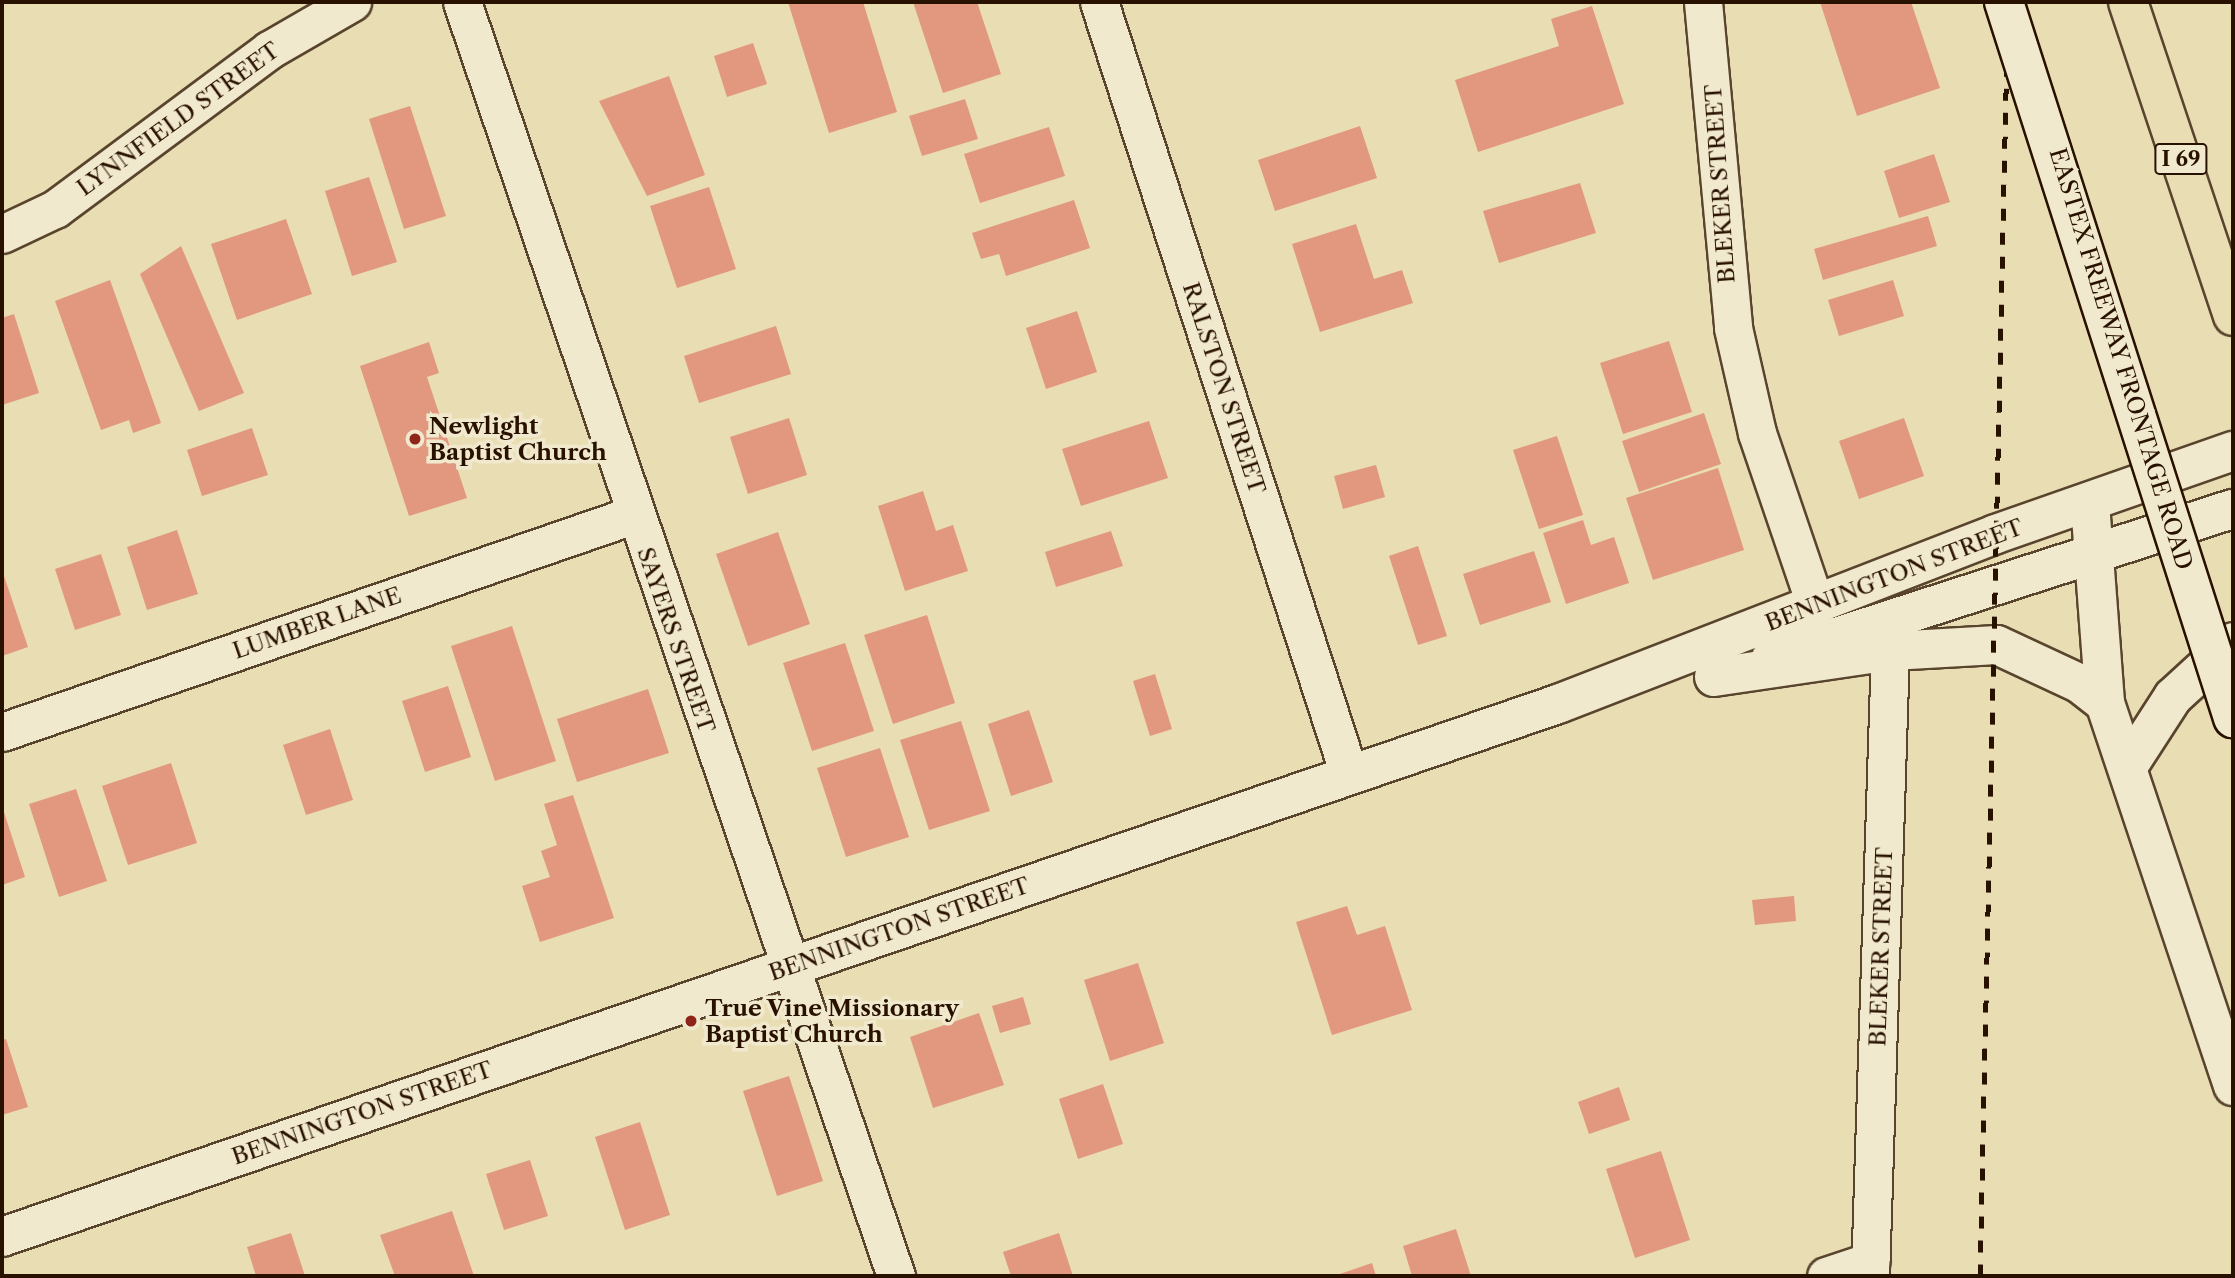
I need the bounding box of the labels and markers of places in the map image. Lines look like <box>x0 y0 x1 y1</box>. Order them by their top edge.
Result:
place label: Newlight Baptist Church <box>429 412 607 466</box>
marker: Newlight Baptist Church <box>407 431 423 447</box>
place label: True Vine Missionary Baptist Church <box>705 994 960 1048</box>
marker: True Vine Missionary Baptist Church <box>683 1013 699 1029</box>

